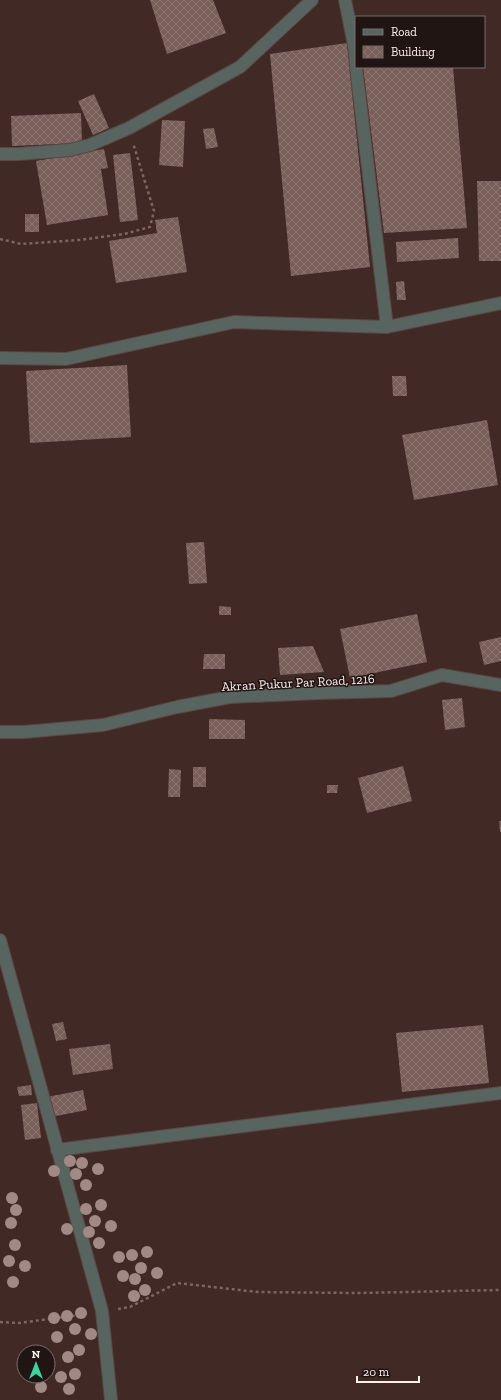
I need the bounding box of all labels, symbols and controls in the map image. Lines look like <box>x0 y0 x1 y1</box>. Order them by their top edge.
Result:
legend <box>355 16 485 68</box>
text: Road <box>391 25 417 39</box>
text: Building <box>391 45 435 59</box>
street label: Akran Pukur Par Road, 1216 <box>221 671 375 694</box>
north arrow <box>16 1344 56 1384</box>
text: N <box>32 1348 41 1361</box>
scale bar <box>357 1358 419 1384</box>
text: 20 m <box>363 1365 390 1379</box>

